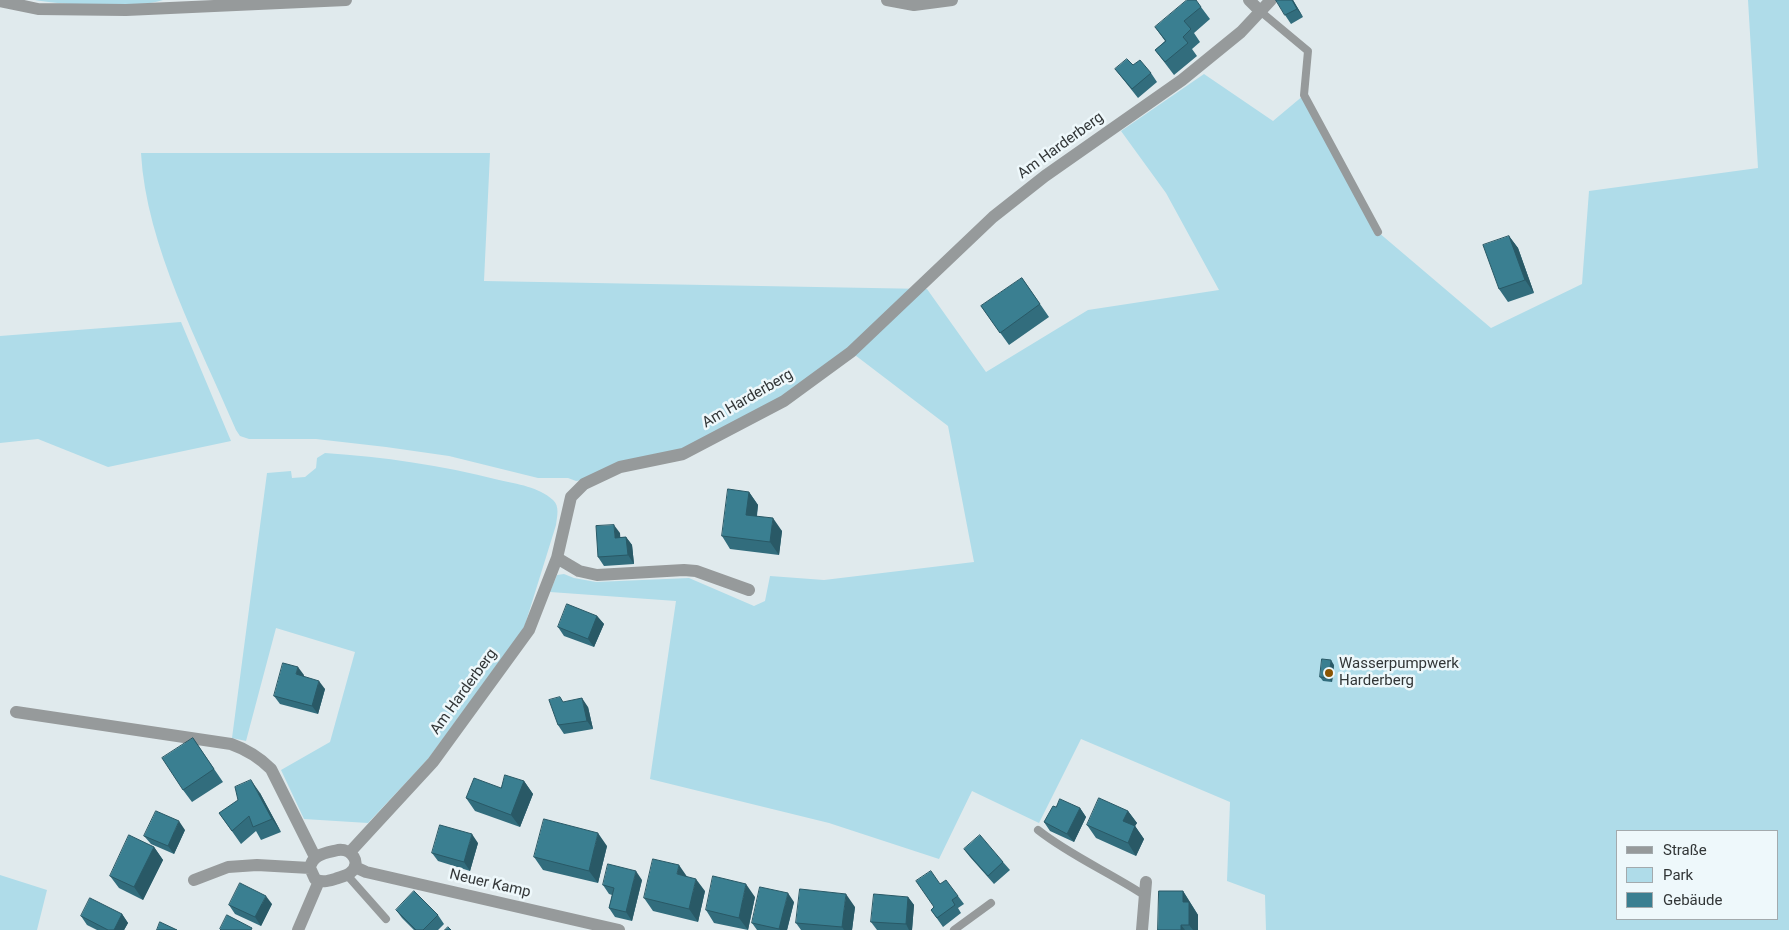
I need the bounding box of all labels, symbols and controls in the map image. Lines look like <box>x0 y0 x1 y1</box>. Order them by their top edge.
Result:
street label: Am Harderberg <box>1015 109 1107 183</box>
street label: Am Harderberg <box>699 366 797 432</box>
street label: Am Harderberg <box>427 646 501 738</box>
place label: Wasserpumpwerk Harderberg <box>1339 655 1459 690</box>
marker: Wasserpumpwerk Harderberg <box>1323 667 1335 679</box>
legend <box>1616 830 1779 920</box>
text: Straße <box>1663 841 1707 859</box>
street label: Neuer Kamp <box>448 866 532 902</box>
text: Park <box>1663 866 1693 884</box>
text: Gebäude <box>1663 891 1722 909</box>

